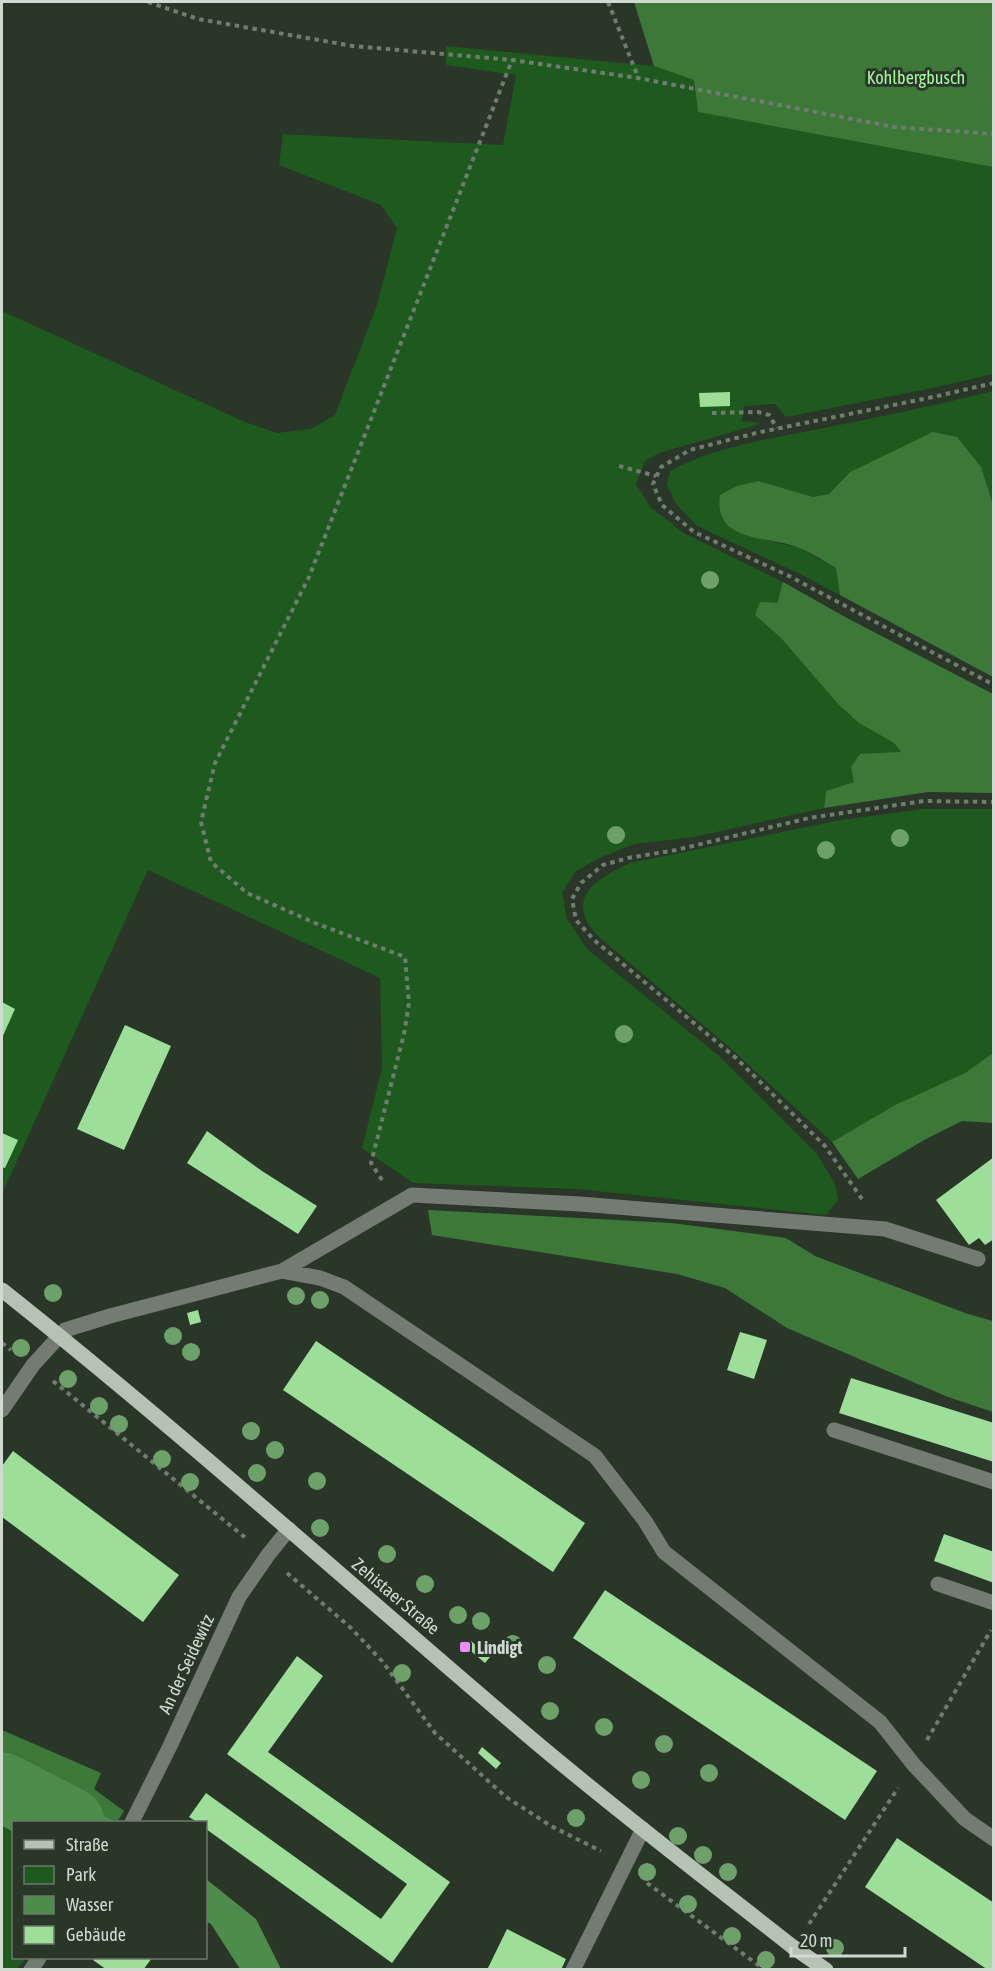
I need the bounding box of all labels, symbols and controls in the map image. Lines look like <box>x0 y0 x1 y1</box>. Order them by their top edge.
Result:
park label: Kohlbergbusch <box>867 67 965 88</box>
street label: Zehistaer Straße <box>348 1553 444 1639</box>
street label: An der Seidewitz <box>154 1610 218 1717</box>
place label: Lindigt <box>477 1637 523 1658</box>
marker: Lindigt <box>458 1640 472 1654</box>
legend <box>12 1821 207 1959</box>
text: Straße <box>66 1834 109 1855</box>
text: Park <box>66 1864 96 1885</box>
text: Wasser <box>66 1894 114 1915</box>
scale bar <box>791 1920 905 1958</box>
text: Gebäude <box>66 1924 126 1945</box>
text: 20 m <box>800 1930 832 1951</box>

